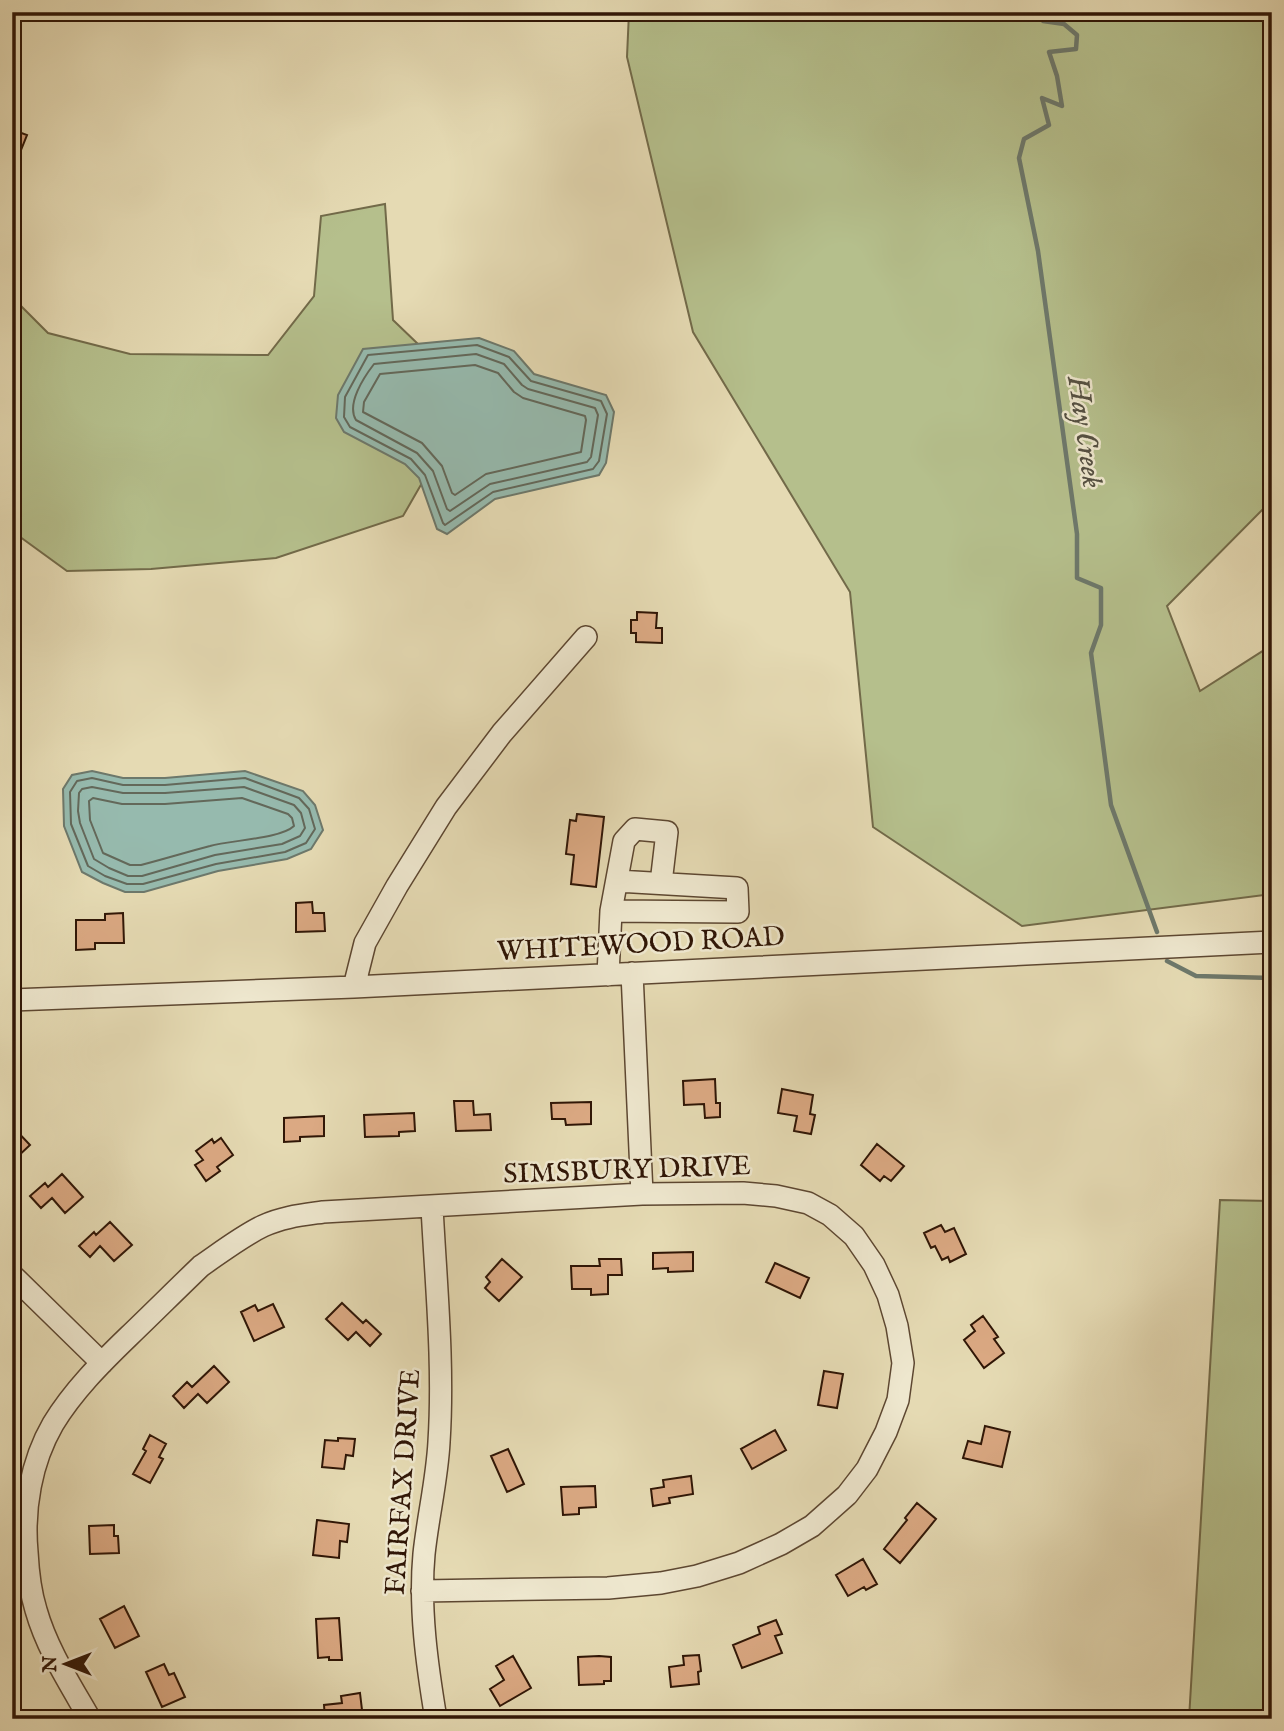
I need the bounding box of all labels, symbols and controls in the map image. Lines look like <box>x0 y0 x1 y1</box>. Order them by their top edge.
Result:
water label: Hay Creek <box>1057 372 1111 491</box>
street label: WHITEWOOD ROAD <box>496 920 786 970</box>
street label: SIMSBURY DRIVE <box>503 1149 751 1193</box>
street label: FAIRFAX DRIVE <box>379 1368 429 1596</box>
north arrow <box>32 1630 102 1700</box>
text: N <box>39 1655 63 1673</box>

